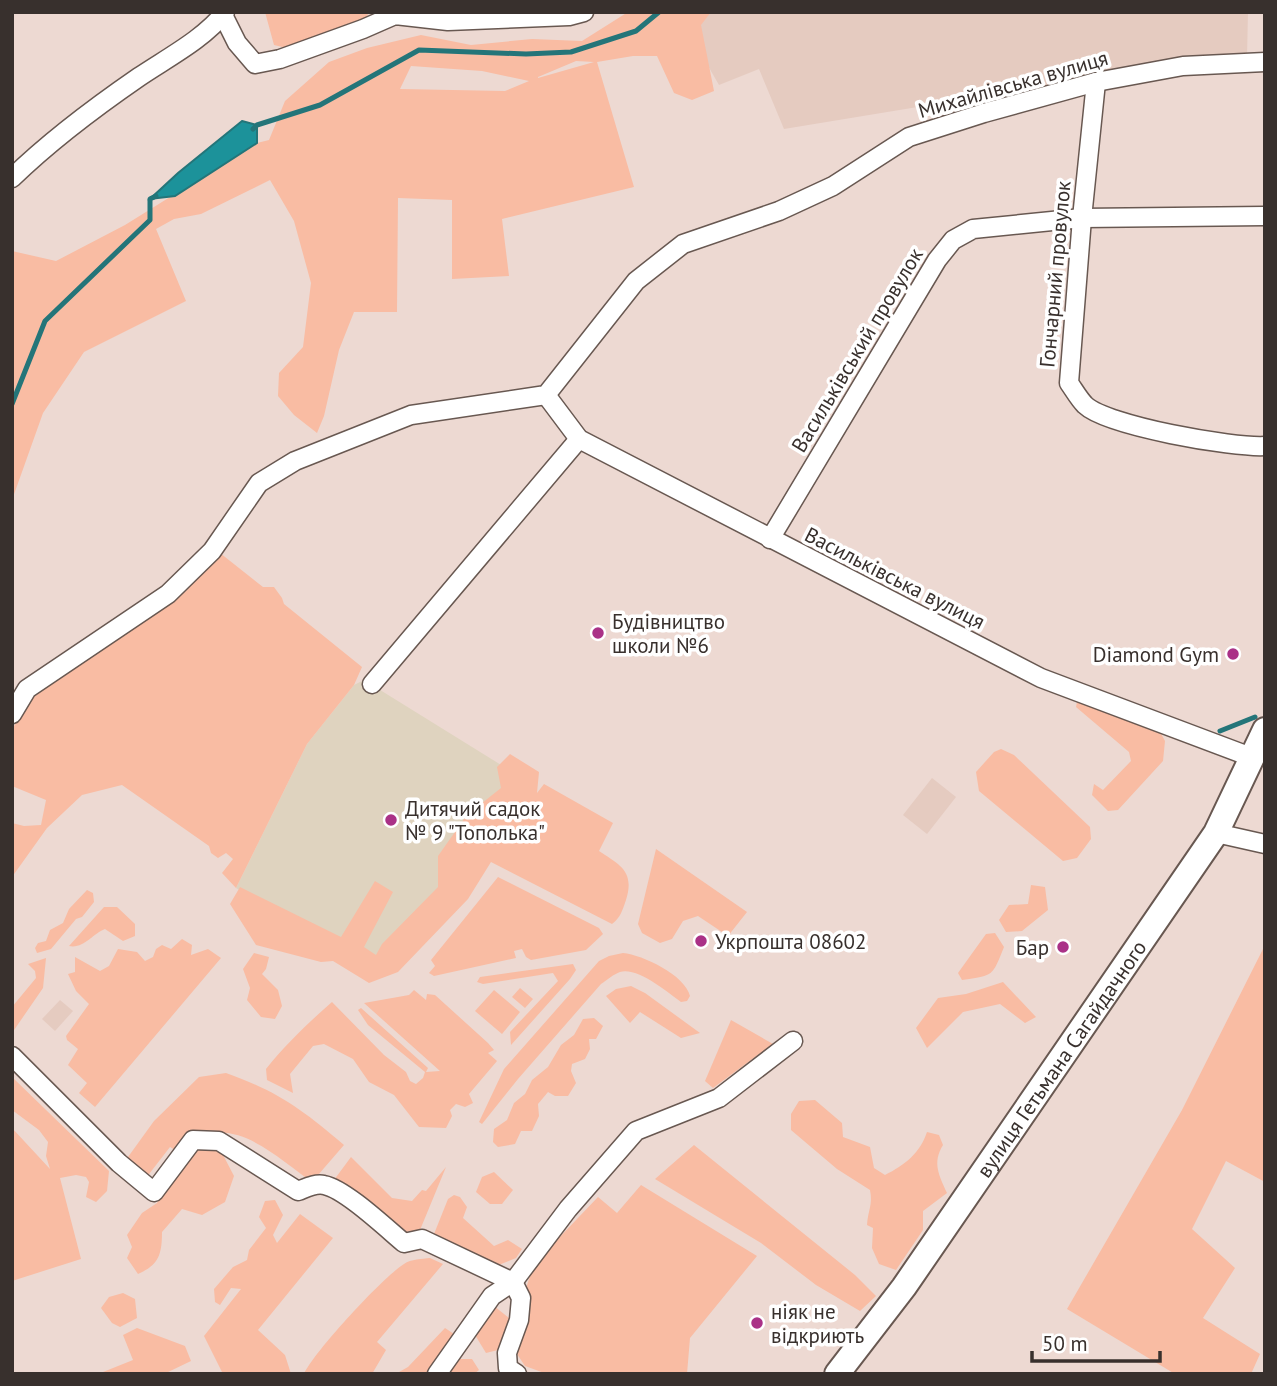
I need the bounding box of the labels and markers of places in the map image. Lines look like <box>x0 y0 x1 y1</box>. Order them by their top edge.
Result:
place label: Будівництво школи №6 <box>612 608 725 659</box>
marker: Будівництво школи №6 <box>590 625 606 641</box>
place label: Diamond Gym <box>1093 641 1219 668</box>
marker: Diamond Gym <box>1225 646 1241 662</box>
place label: Дитячий садок № 9 "Тополька" <box>405 795 545 846</box>
marker: Дитячий садок № 9 "Тополька" <box>383 812 399 828</box>
place label: Укрпошта 08602 <box>715 928 866 955</box>
marker: Укрпошта 08602 <box>693 933 709 949</box>
place label: Бар <box>1016 934 1049 961</box>
marker: Бар <box>1055 939 1071 955</box>
place label: ніяк не відкриють <box>771 1298 864 1349</box>
marker: ніяк не відкриють <box>749 1315 765 1331</box>

